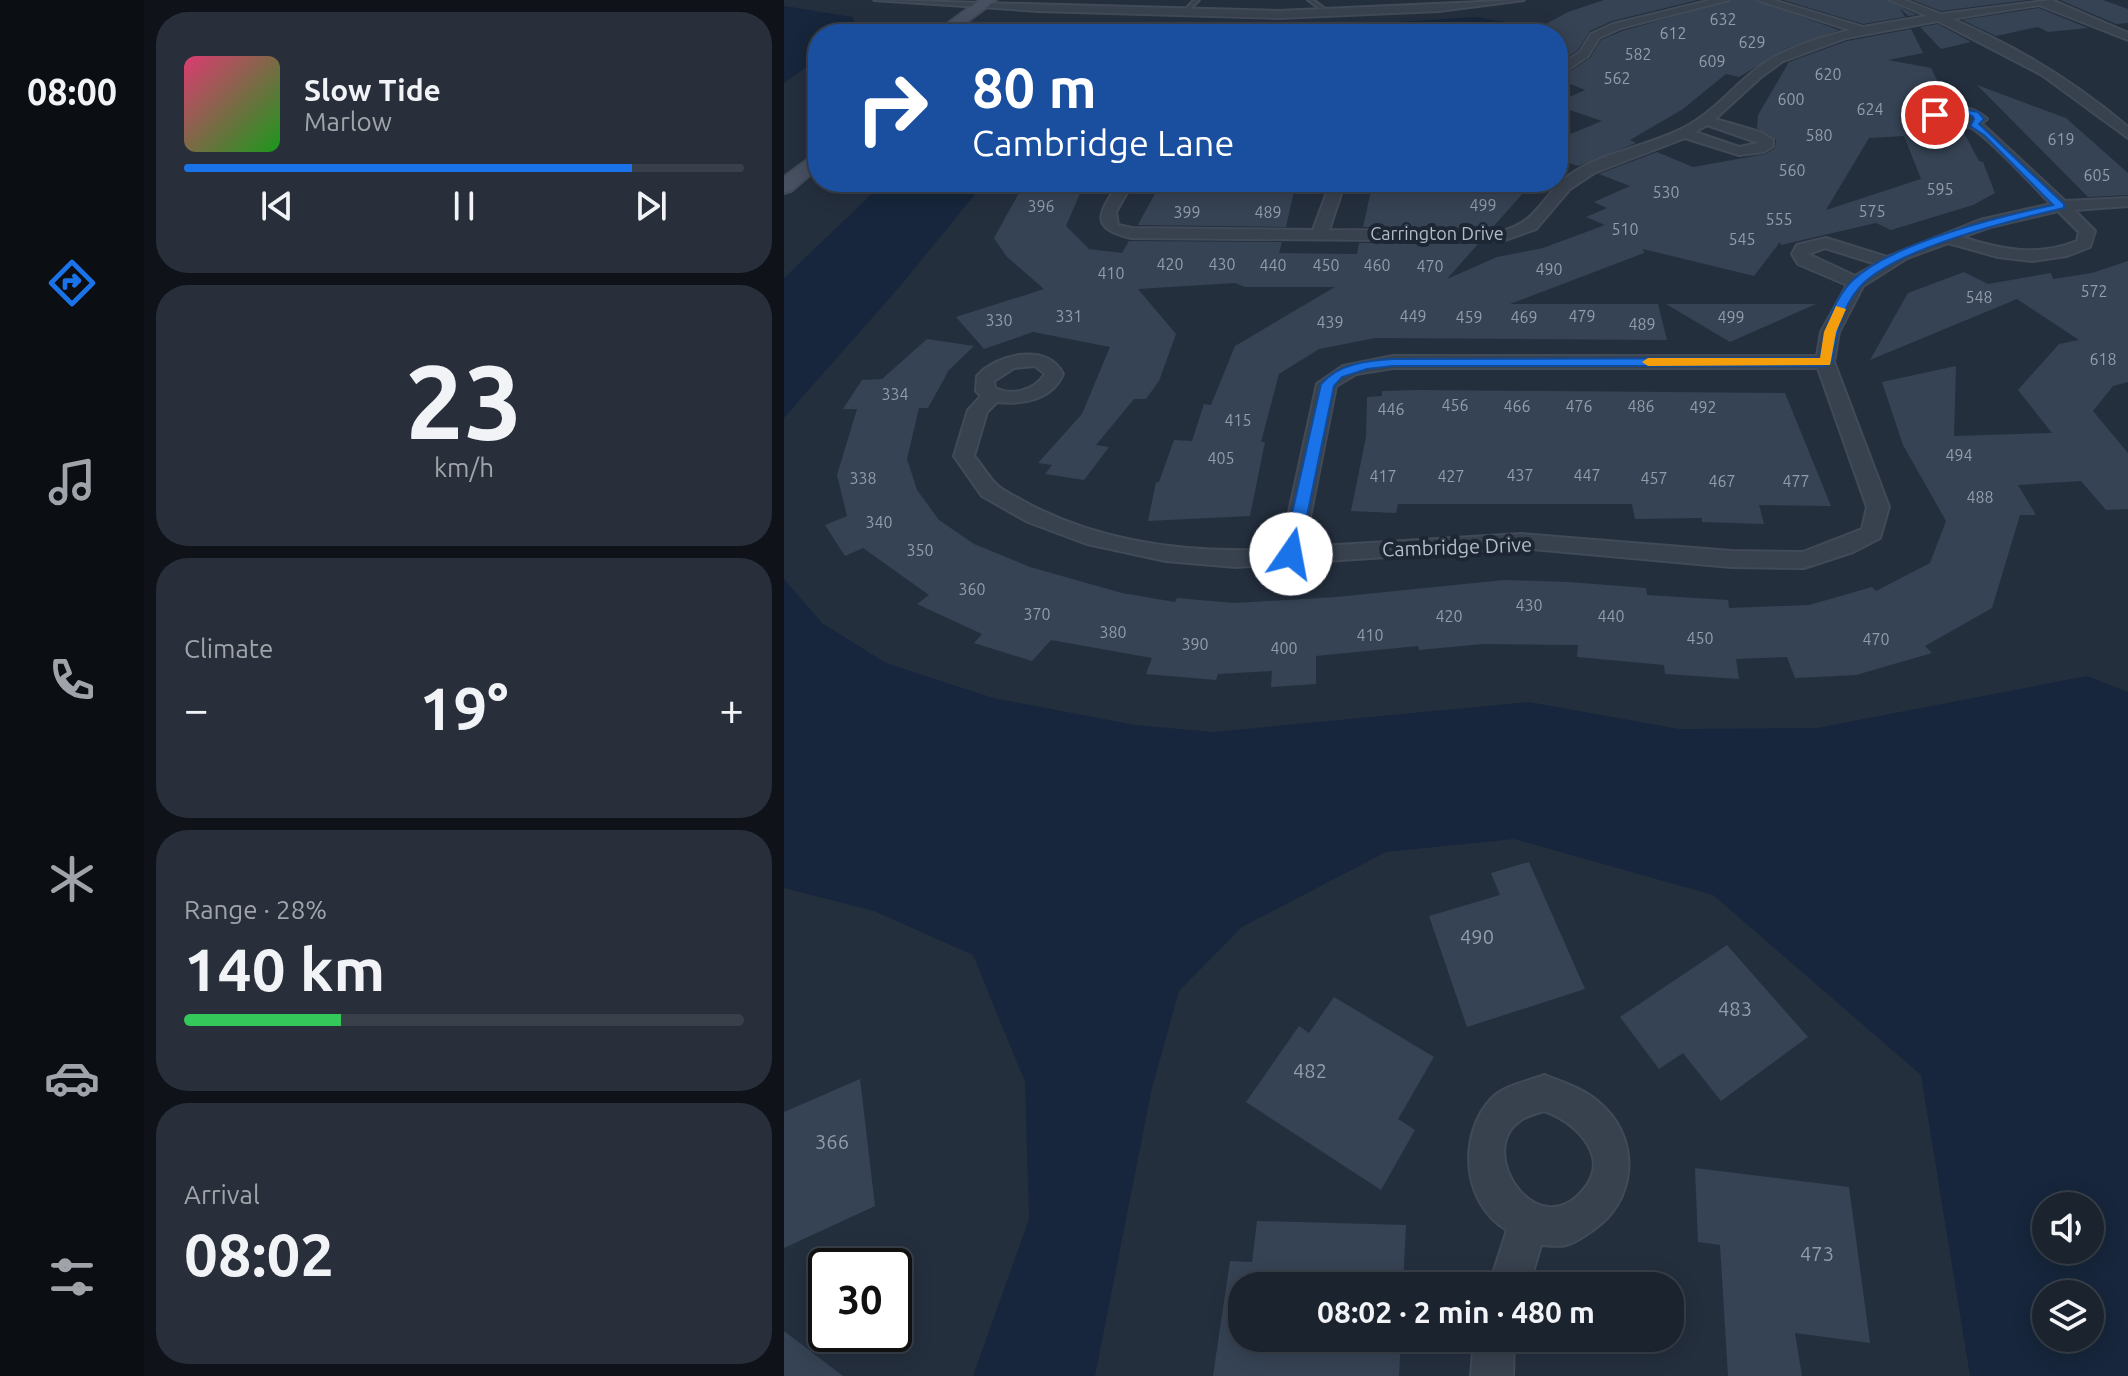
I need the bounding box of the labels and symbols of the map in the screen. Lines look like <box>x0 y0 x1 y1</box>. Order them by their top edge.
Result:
house number: 632 <box>1709 10 1737 28</box>
house number: 612 <box>1659 24 1687 42</box>
house number: 629 <box>1738 33 1766 51</box>
house number: 582 <box>1624 45 1652 63</box>
house number: 609 <box>1698 52 1726 70</box>
house number: 620 <box>1814 65 1842 83</box>
house number: 562 <box>1603 69 1631 87</box>
pin <box>1901 81 1969 149</box>
house number: 600 <box>1777 90 1805 108</box>
house number: 624 <box>1856 100 1884 118</box>
house number: 580 <box>1805 126 1833 144</box>
house number: 619 <box>2047 130 2075 148</box>
house number: 560 <box>1778 161 1806 179</box>
house number: 605 <box>2083 166 2111 184</box>
house number: 595 <box>1926 180 1954 198</box>
house number: 530 <box>1652 183 1680 201</box>
house number: 499 <box>1469 196 1497 214</box>
house number: 396 <box>1027 197 1055 215</box>
house number: 575 <box>1858 202 1886 220</box>
house number: 399 <box>1173 203 1201 221</box>
house number: 489 <box>1254 203 1282 221</box>
house number: 555 <box>1765 210 1793 228</box>
house number: 510 <box>1611 220 1639 238</box>
street label: Carrington Drive <box>1370 223 1504 243</box>
house number: 545 <box>1728 230 1756 248</box>
house number: 420 <box>1156 255 1184 273</box>
house number: 430 <box>1208 255 1236 273</box>
house number: 440 <box>1259 256 1287 274</box>
house number: 450 <box>1312 256 1340 274</box>
house number: 460 <box>1363 256 1391 274</box>
house number: 470 <box>1416 257 1444 275</box>
house number: 490 <box>1535 260 1563 278</box>
house number: 410 <box>1097 264 1125 282</box>
house number: 572 <box>2080 282 2108 300</box>
house number: 548 <box>1965 288 1993 306</box>
house number: 331 <box>1055 307 1083 325</box>
house number: 449 <box>1399 307 1427 325</box>
house number: 479 <box>1568 307 1596 325</box>
house number: 459 <box>1455 308 1483 326</box>
house number: 469 <box>1510 308 1538 326</box>
house number: 499 <box>1717 308 1745 326</box>
house number: 330 <box>985 311 1013 329</box>
house number: 439 <box>1316 313 1344 331</box>
house number: 489 <box>1628 315 1656 333</box>
house number: 618 <box>2089 350 2117 368</box>
house number: 334 <box>881 385 909 403</box>
house number: 456 <box>1441 396 1469 414</box>
house number: 466 <box>1503 397 1531 415</box>
house number: 476 <box>1565 397 1593 415</box>
house number: 486 <box>1627 397 1655 415</box>
house number: 492 <box>1689 398 1717 416</box>
house number: 446 <box>1377 400 1405 418</box>
house number: 415 <box>1224 411 1252 429</box>
house number: 494 <box>1945 446 1973 464</box>
house number: 405 <box>1207 449 1235 467</box>
house number: 437 <box>1506 466 1534 484</box>
house number: 447 <box>1573 466 1601 484</box>
house number: 417 <box>1369 467 1397 485</box>
house number: 427 <box>1437 467 1465 485</box>
house number: 338 <box>849 469 877 487</box>
house number: 457 <box>1640 469 1668 487</box>
house number: 467 <box>1708 472 1736 490</box>
house number: 477 <box>1782 472 1810 490</box>
house number: 488 <box>1966 488 1994 506</box>
position arrow <box>1249 512 1333 596</box>
house number: 340 <box>865 513 893 531</box>
street label: Cambridge Drive <box>1382 532 1532 561</box>
house number: 350 <box>906 541 934 559</box>
house number: 360 <box>958 580 986 598</box>
house number: 430 <box>1515 596 1543 614</box>
house number: 370 <box>1023 605 1051 623</box>
house number: 420 <box>1435 607 1463 625</box>
house number: 440 <box>1597 607 1625 625</box>
house number: 380 <box>1099 623 1127 641</box>
house number: 410 <box>1356 626 1384 644</box>
house number: 450 <box>1686 629 1714 647</box>
house number: 470 <box>1862 630 1890 648</box>
house number: 390 <box>1181 635 1209 653</box>
house number: 400 <box>1270 639 1298 657</box>
house number: 490 <box>1460 925 1494 948</box>
house number: 483 <box>1718 997 1752 1020</box>
house number: 482 <box>1293 1059 1327 1082</box>
house number: 366 <box>815 1130 849 1153</box>
house number: 473 <box>1800 1242 1834 1265</box>
speed limit sign: 30 <box>808 1248 912 1352</box>

